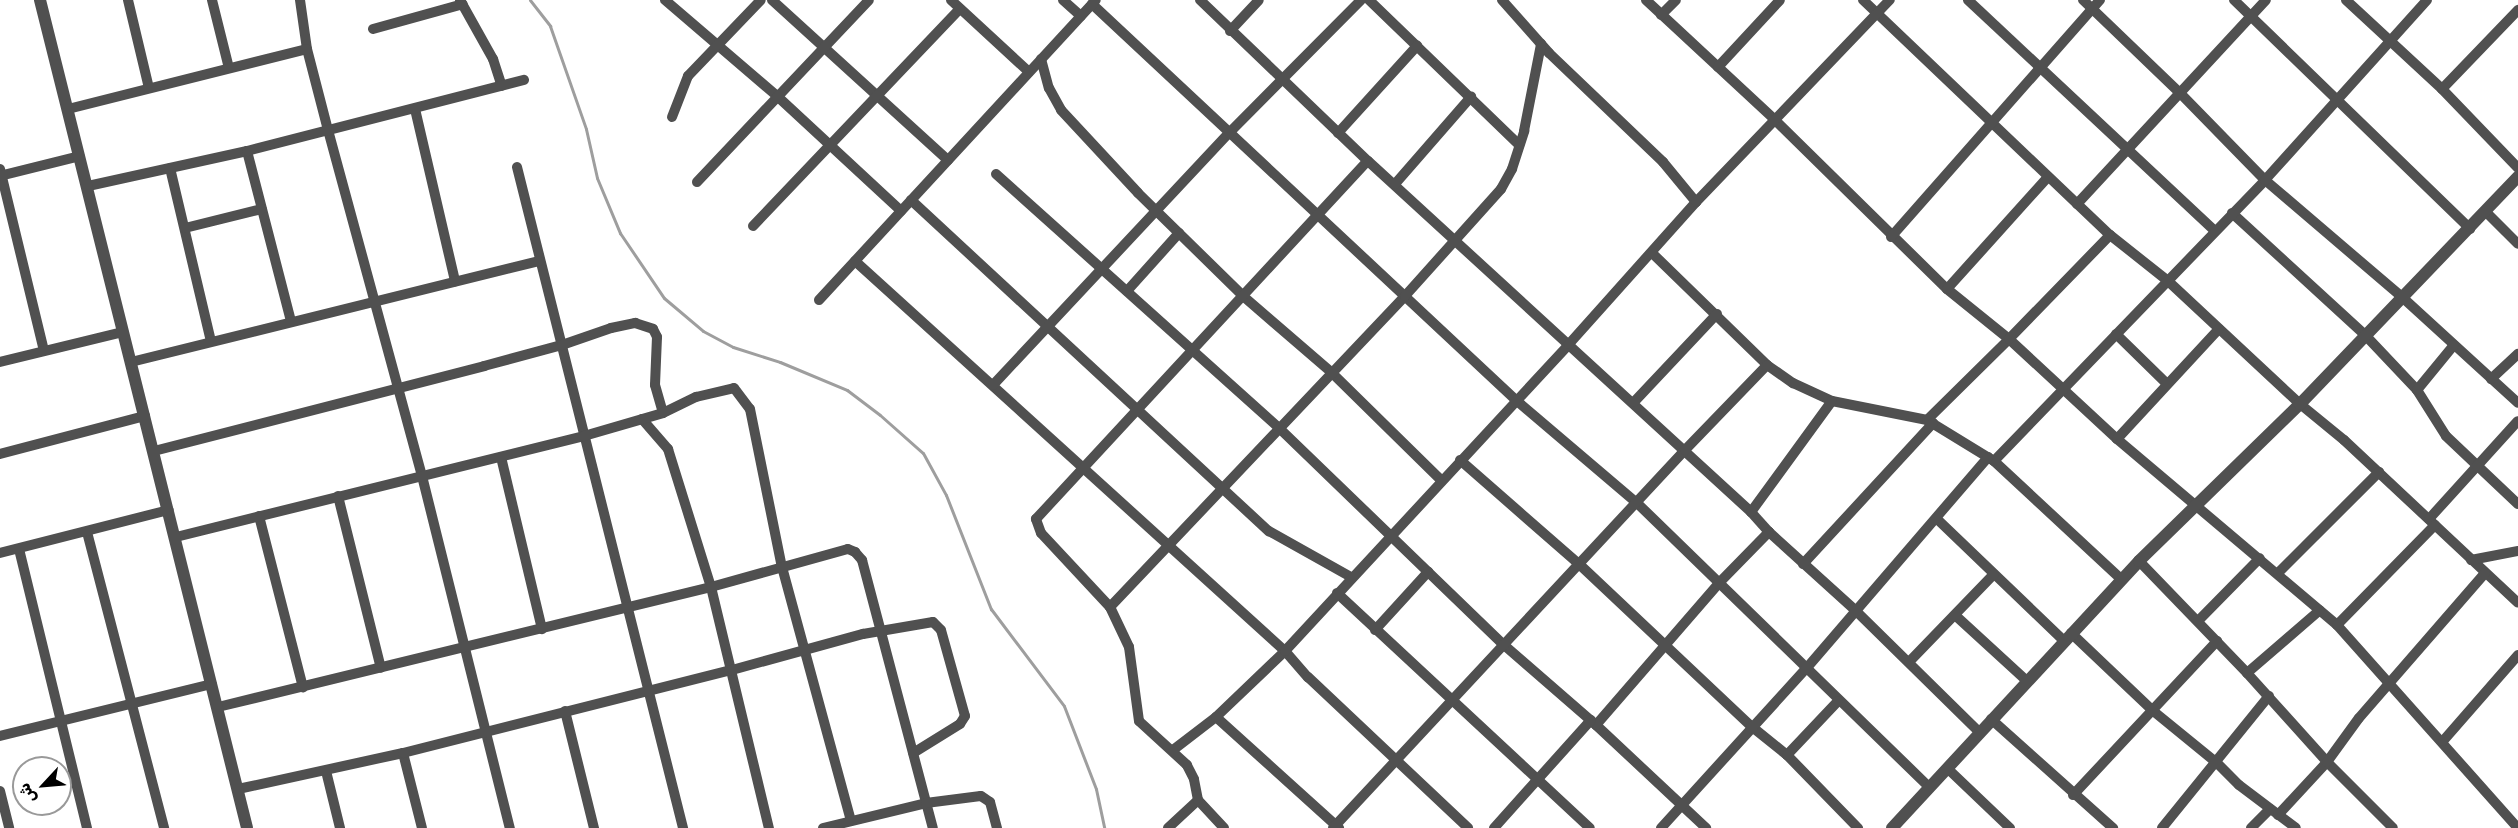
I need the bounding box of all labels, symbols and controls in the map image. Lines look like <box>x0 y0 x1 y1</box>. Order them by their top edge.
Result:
north arrow <box>12 756 72 816</box>
text: ش <box>14 780 40 807</box>

